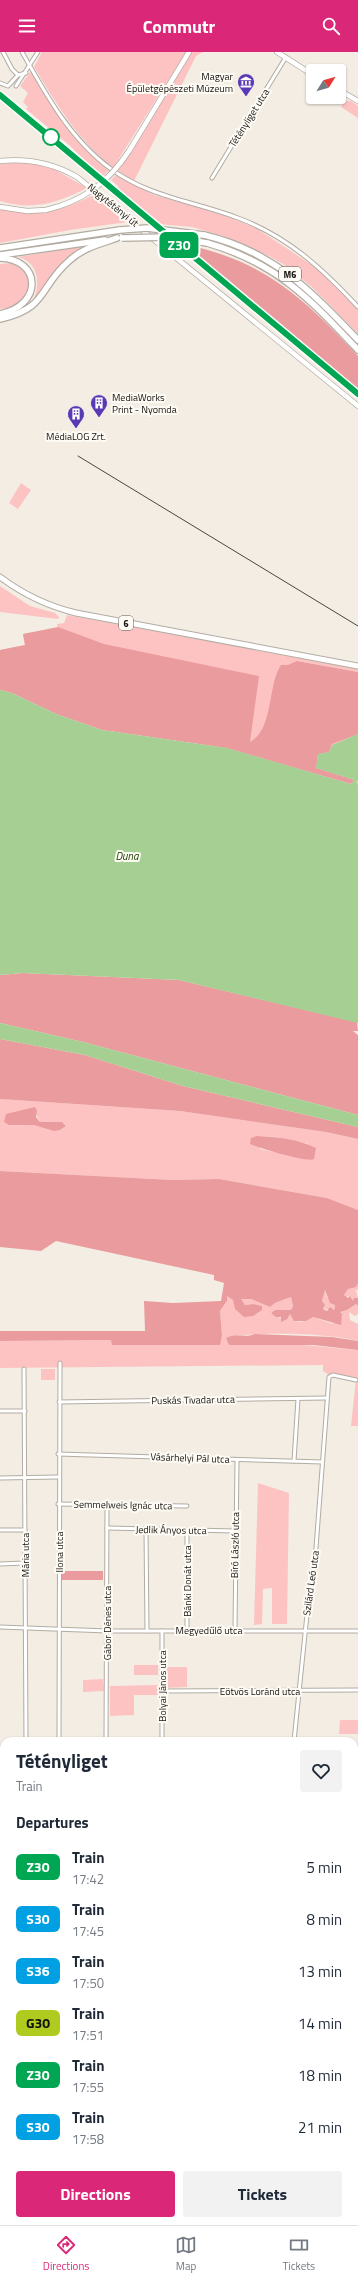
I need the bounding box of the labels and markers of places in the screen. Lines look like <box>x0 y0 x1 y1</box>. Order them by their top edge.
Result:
place label: Magyar Épületgépészeti Múzeum <box>127 69 234 96</box>
museum icon: Magyar Épületgépészeti Múzeum <box>236 72 256 97</box>
unlabelled marker <box>42 128 60 146</box>
place label: MediaWorks Print - Nyomda <box>112 390 177 417</box>
building icon: MediaWorks Print - Nyomda <box>89 393 109 418</box>
building icon: MédiaLOG Zrt. <box>66 404 86 429</box>
place label: MédiaLOG Zrt. <box>46 429 106 444</box>

